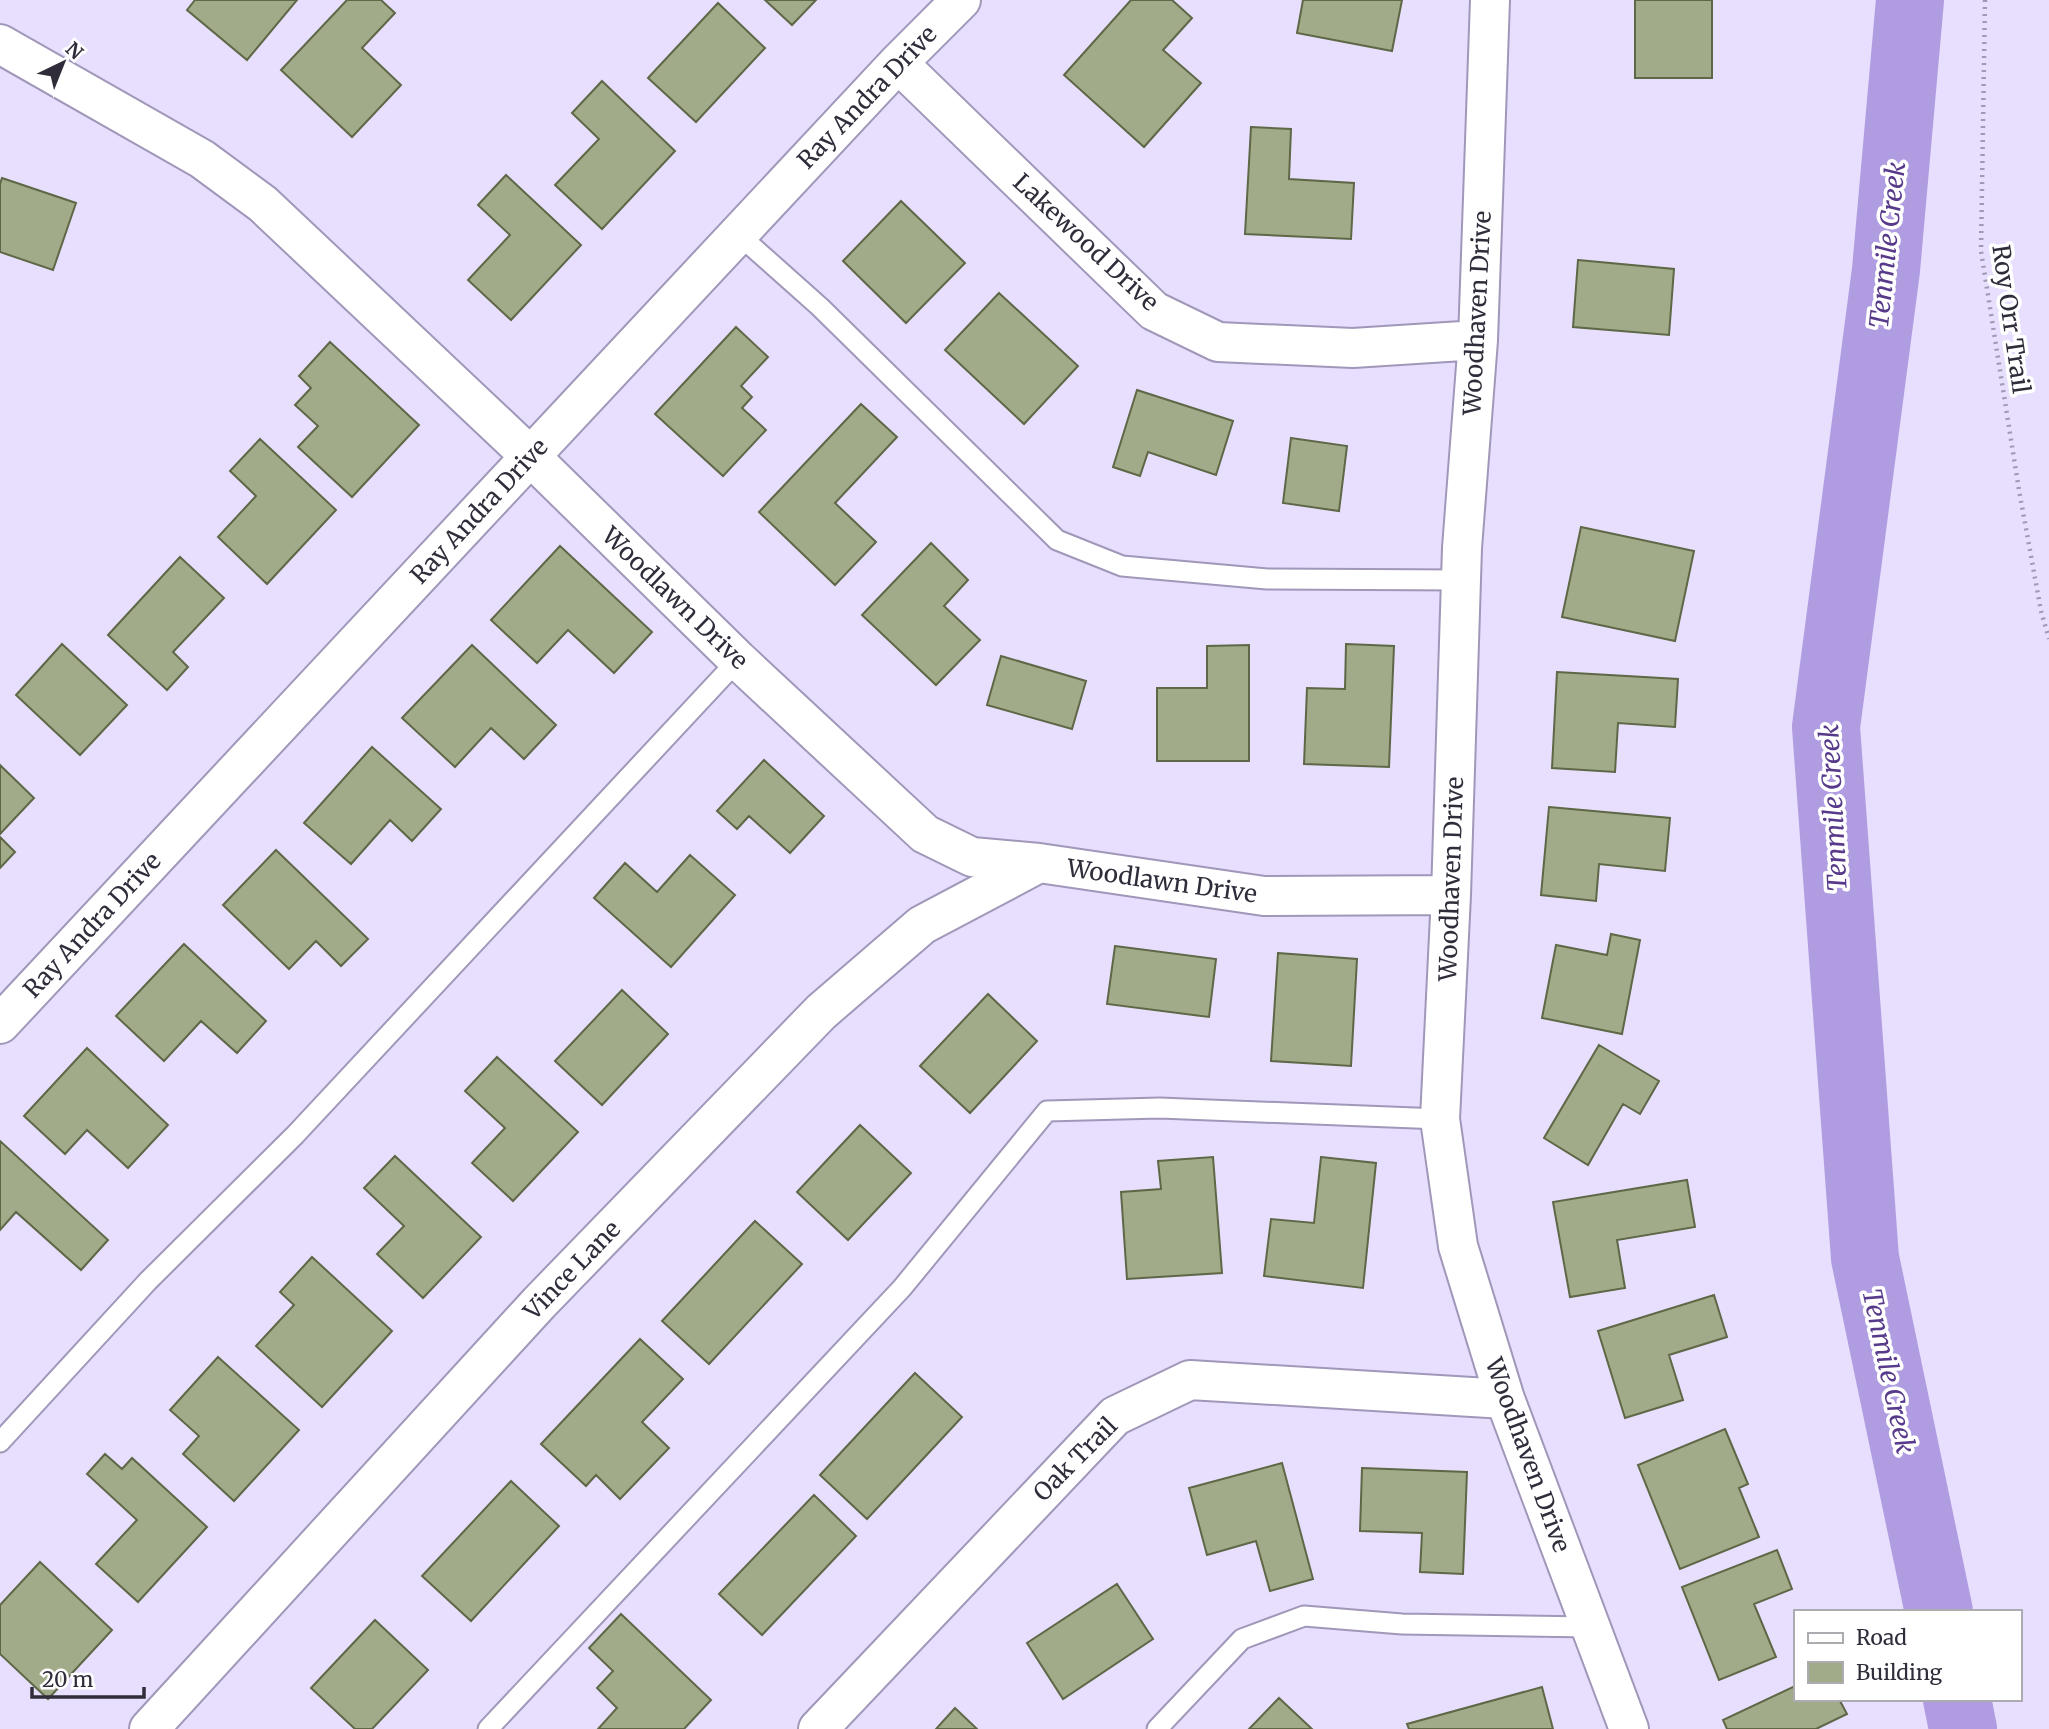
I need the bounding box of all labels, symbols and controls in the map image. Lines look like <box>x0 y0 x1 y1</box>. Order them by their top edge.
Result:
street label: Ray Andra Drive <box>791 19 943 175</box>
north arrow <box>28 28 98 98</box>
text: N <box>61 37 88 64</box>
water label: Tenmile Creek <box>1862 160 1912 330</box>
street label: Lakewood Drive <box>1007 167 1165 317</box>
street label: Woodhaven Drive <box>1456 210 1498 417</box>
street label: Roy Orr Trail <box>1985 243 2037 395</box>
street label: Ray Andra Drive <box>404 432 554 590</box>
street label: Woodlawn Drive <box>595 520 755 676</box>
water label: Tenmile Creek <box>1812 724 1854 892</box>
street label: Woodhaven Drive <box>1432 776 1470 983</box>
street label: Ray Andra Drive <box>17 846 167 1004</box>
street label: Woodlawn Drive <box>1064 852 1259 910</box>
street label: Vince Lane <box>516 1214 627 1327</box>
water label: Tenmile Creek <box>1855 1286 1923 1456</box>
street label: Woodhaven Drive <box>1478 1353 1578 1557</box>
street label: Oak Trail <box>1026 1410 1124 1508</box>
legend <box>1794 1610 2021 1701</box>
text: Road <box>1856 1624 1907 1651</box>
scale bar <box>32 1656 144 1700</box>
text: Building <box>1856 1659 1943 1686</box>
text: 20 m <box>42 1666 94 1693</box>

